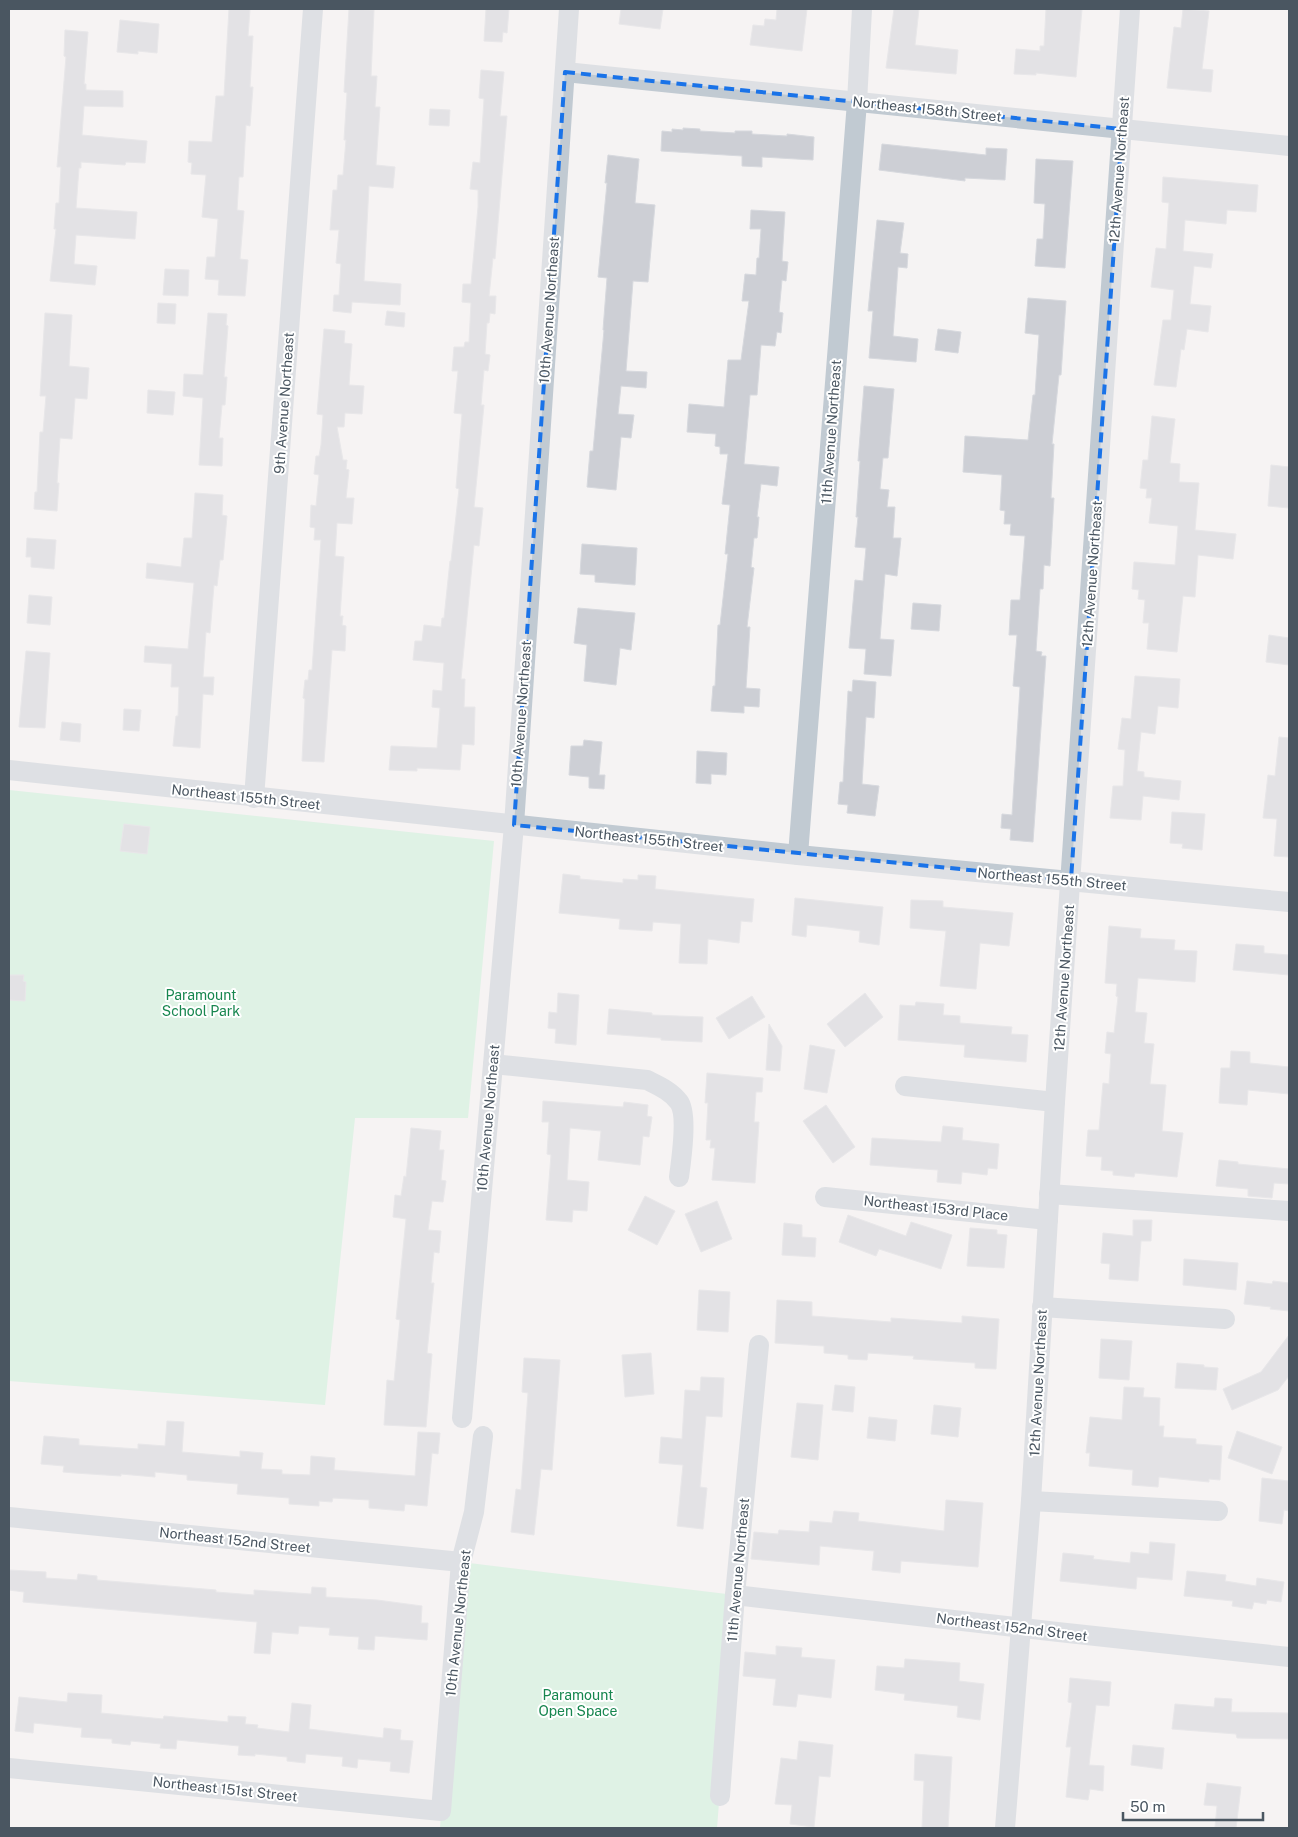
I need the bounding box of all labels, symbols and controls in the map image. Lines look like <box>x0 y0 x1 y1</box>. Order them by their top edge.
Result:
street label: Northeast 158th Street <box>852 93 1002 125</box>
street label: 12th Avenue Northeast <box>1106 96 1132 244</box>
street label: 10th Avenue Northeast <box>536 236 562 384</box>
street label: 9th Avenue Northeast <box>271 332 297 474</box>
street label: 11th Avenue Northeast <box>818 359 844 505</box>
street label: 12th Avenue Northeast <box>1079 500 1105 648</box>
street label: 10th Avenue Northeast <box>508 640 534 788</box>
street label: Northeast 155th Street <box>171 781 321 813</box>
street label: Northeast 155th Street <box>574 823 724 855</box>
street label: Northeast 155th Street <box>977 864 1127 894</box>
street label: 12th Avenue Northeast <box>1051 904 1077 1052</box>
park label: Paramount School Park <box>162 987 240 1019</box>
street label: 10th Avenue Northeast <box>474 1044 502 1192</box>
street label: Northeast 153rd Place <box>863 1192 1009 1224</box>
street label: 12th Avenue Northeast <box>1026 1309 1050 1457</box>
street label: 11th Avenue Northeast <box>724 1497 752 1643</box>
street label: Northeast 152nd Street <box>158 1524 312 1556</box>
street label: 10th Avenue Northeast <box>442 1549 474 1697</box>
street label: Northeast 152nd Street <box>935 1610 1089 1644</box>
park label: Paramount Open Space <box>539 1687 617 1719</box>
street label: Northeast 151st Street <box>152 1773 298 1805</box>
scale bar <box>1123 1790 1263 1822</box>
text: 50 m <box>1130 1798 1165 1815</box>

